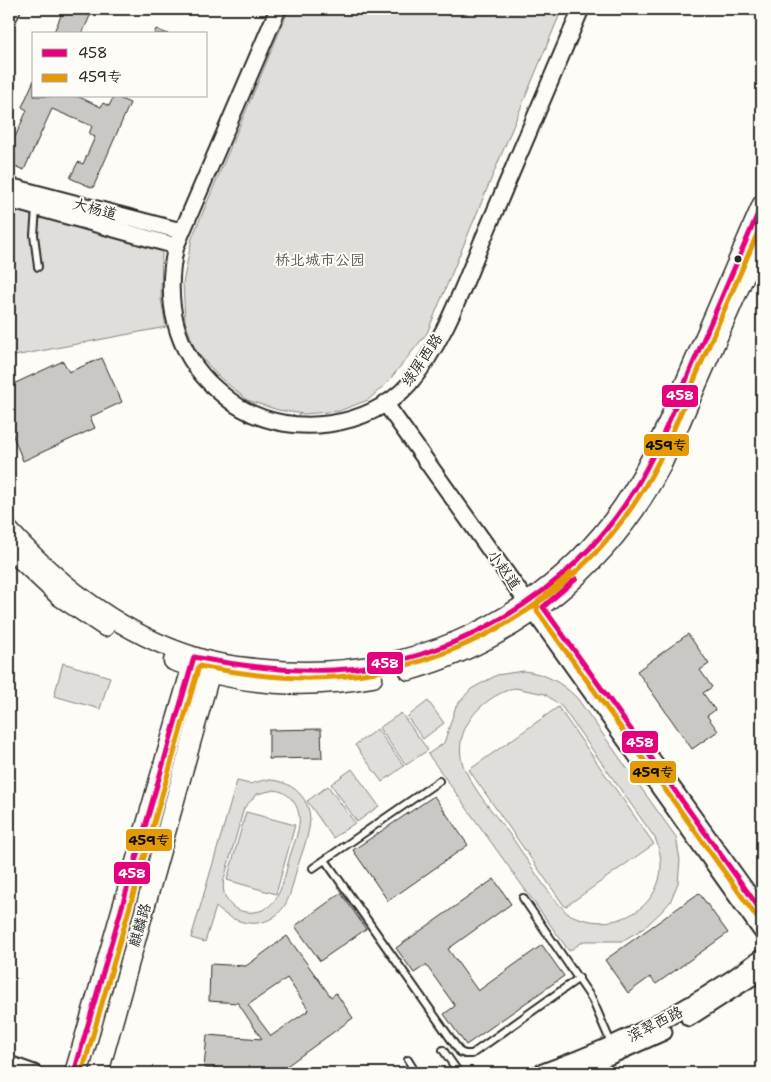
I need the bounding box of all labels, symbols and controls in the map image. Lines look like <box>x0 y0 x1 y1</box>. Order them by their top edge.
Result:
legend <box>32 32 208 98</box>
text: 458 <box>78 43 107 63</box>
text: 459专 <box>78 67 122 87</box>
street label: 大杨道 <box>71 194 119 224</box>
park label: 桥北城市公园 <box>275 250 365 270</box>
unlabelled marker <box>733 254 743 264</box>
street label: 绿屏西路 <box>397 330 447 390</box>
line badge: 458 <box>661 384 699 408</box>
text: 458 <box>666 386 694 404</box>
line badge: 459专 <box>643 433 690 457</box>
text: 459专 <box>645 436 687 454</box>
street label: 小赵道 <box>483 546 525 594</box>
line badge: 458 <box>366 651 404 675</box>
text: 458 <box>371 654 399 672</box>
line badge: 458 <box>621 730 659 754</box>
text: 458 <box>626 733 654 751</box>
line badge: 459专 <box>629 760 677 784</box>
text: 459专 <box>632 763 674 781</box>
line badge: 459专 <box>125 828 173 852</box>
text: 459专 <box>128 831 170 849</box>
line badge: 458 <box>113 861 151 885</box>
text: 458 <box>118 864 146 882</box>
street label: 麒麟路 <box>124 901 156 949</box>
street label: 滨翠西路 <box>624 1001 686 1047</box>

